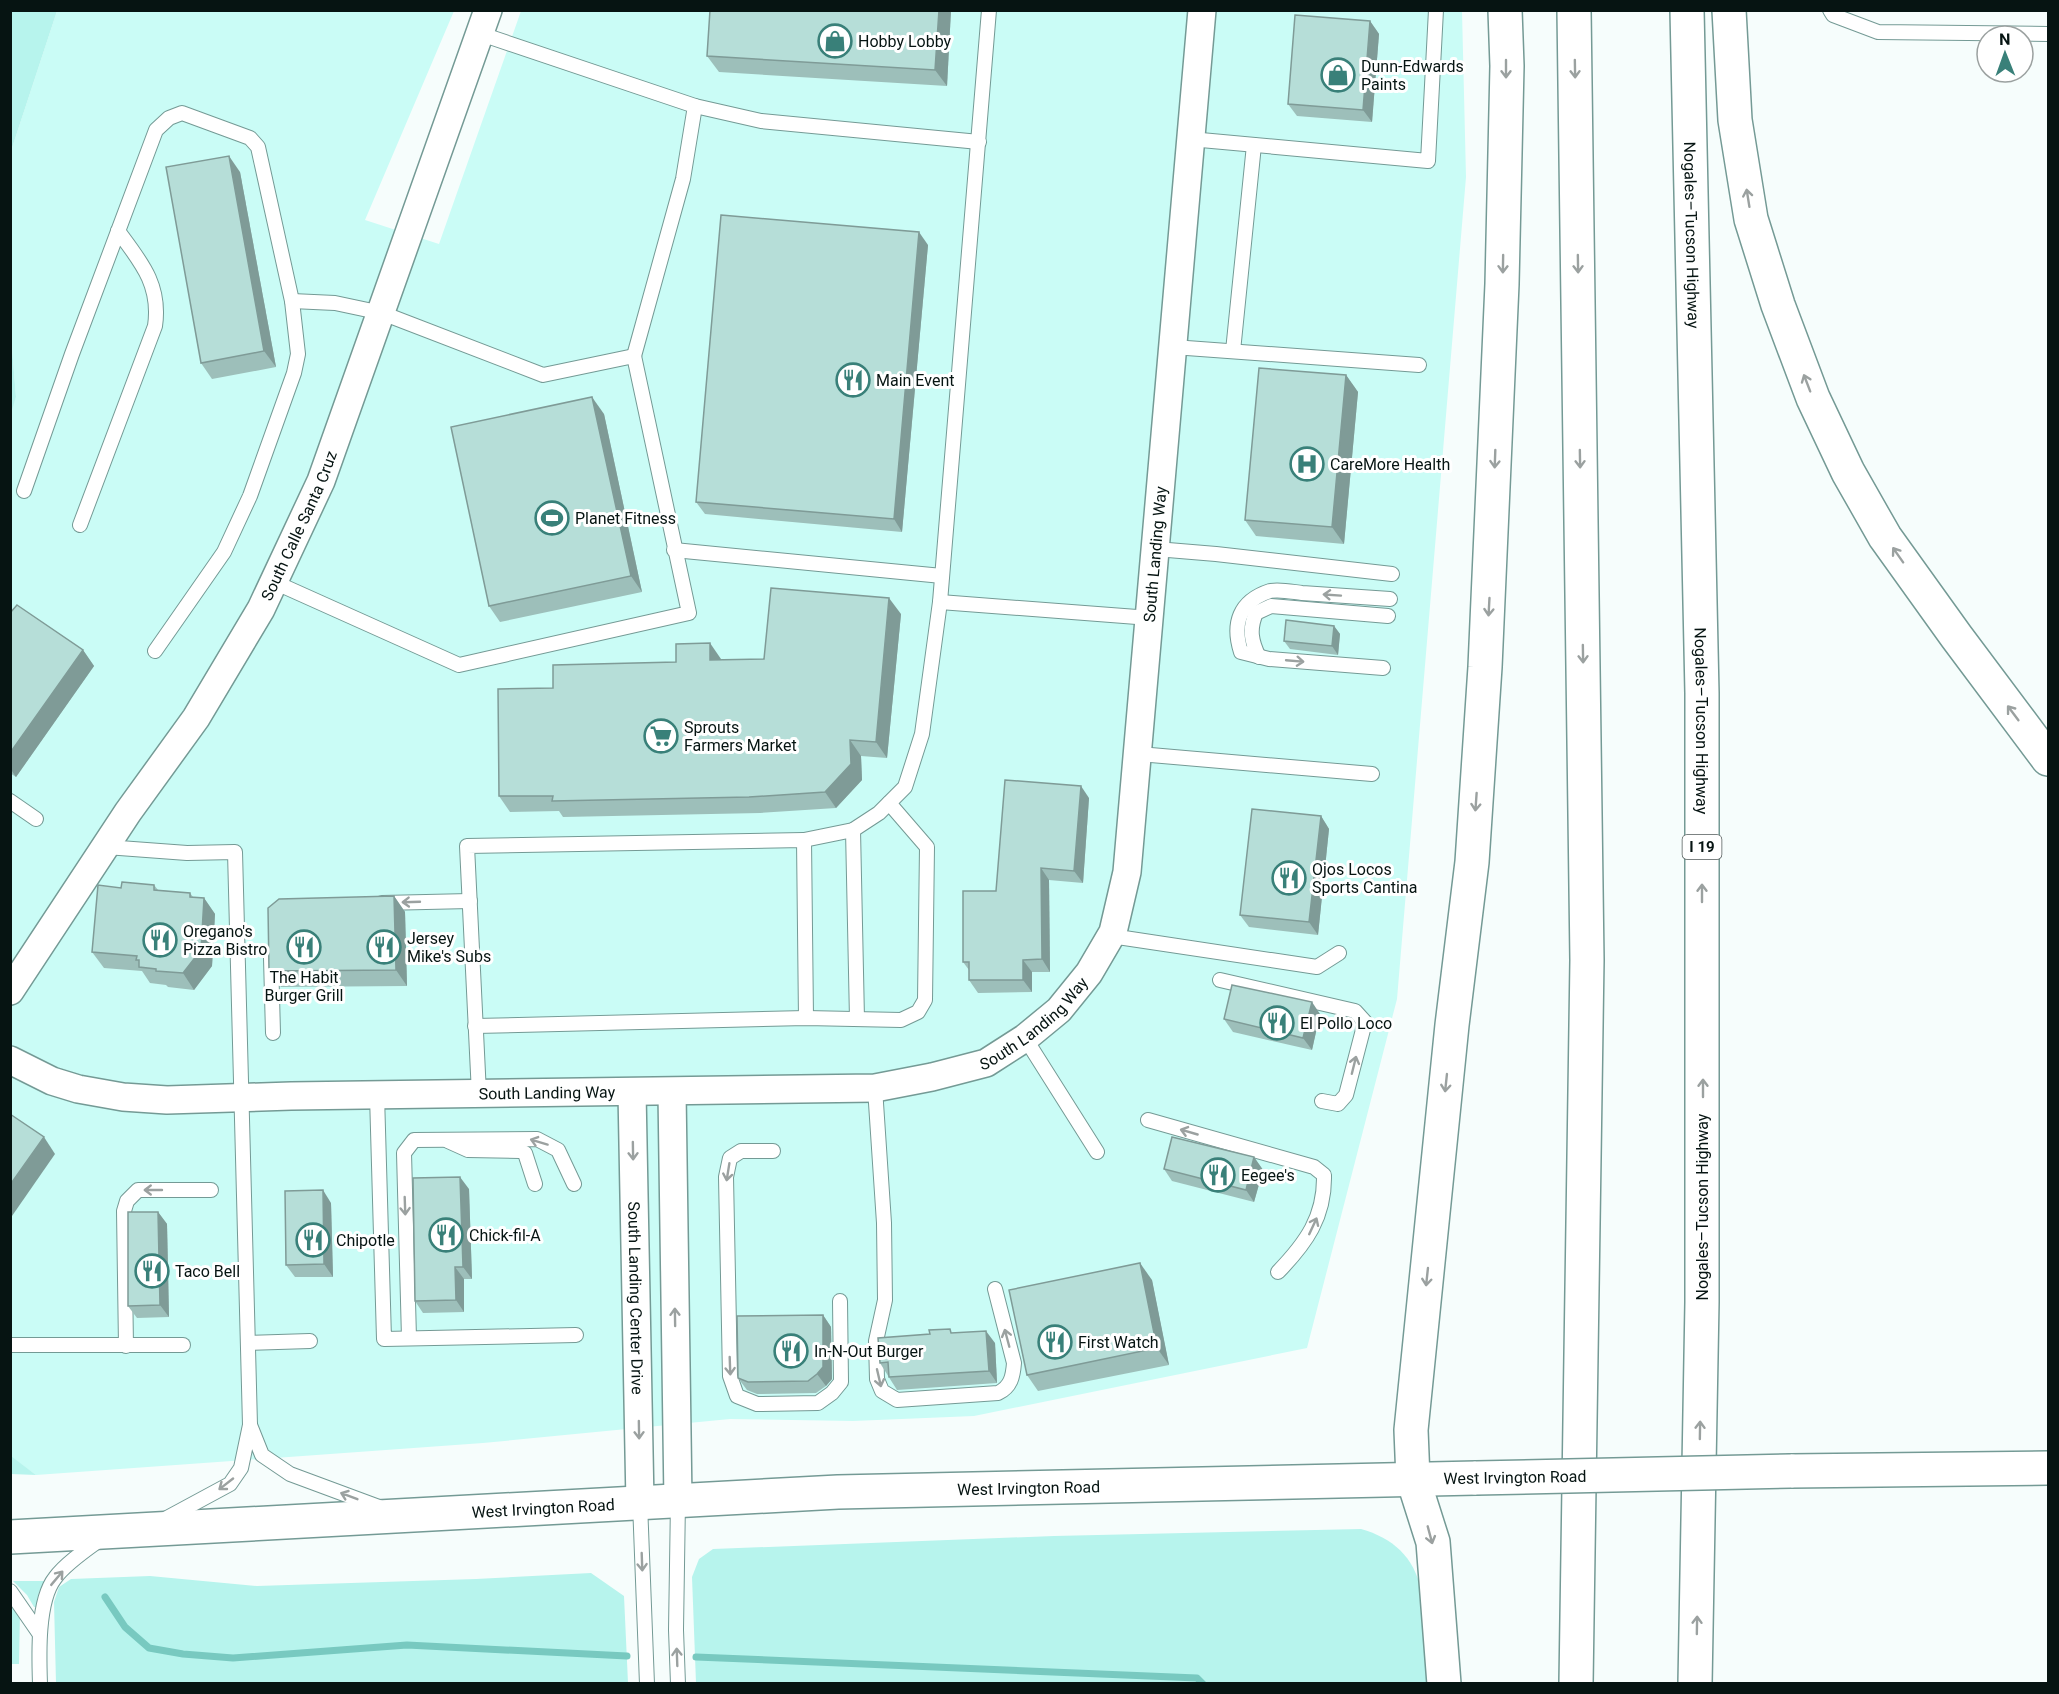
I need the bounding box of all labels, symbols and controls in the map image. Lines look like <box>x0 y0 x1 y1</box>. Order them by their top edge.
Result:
shop icon: Hobby Lobby <box>817 23 853 59</box>
north arrow <box>1975 24 2035 84</box>
text: N <box>1999 30 2011 49</box>
place label: Hobby Lobby <box>858 32 952 51</box>
shop icon: Dunn-Edwards Paints <box>1320 57 1356 93</box>
place label: Dunn-Edwards Paints <box>1361 57 1464 94</box>
one-way arrow <box>1501 58 1512 78</box>
one-way arrow <box>1569 58 1581 78</box>
street label: Nogales–Tucson Highway <box>1680 141 1703 329</box>
one-way arrow <box>1742 189 1753 208</box>
one-way arrow <box>1497 253 1508 273</box>
one-way arrow <box>1572 253 1583 273</box>
restaurant icon: Main Event <box>835 362 871 398</box>
place label: Main Event <box>876 371 954 390</box>
one-way arrow <box>1801 374 1812 393</box>
hospital icon: CareMore Health <box>1289 446 1325 482</box>
street label: South Calle Santa Cruz <box>257 448 341 604</box>
one-way arrow <box>1490 448 1501 468</box>
one-way arrow <box>1574 448 1586 468</box>
place label: CareMore Health <box>1330 455 1450 474</box>
street label: South Landing Way <box>1140 485 1171 623</box>
sports icon: Planet Fitness <box>534 500 570 536</box>
place label: Planet Fitness <box>575 509 676 528</box>
one-way arrow <box>1892 548 1904 564</box>
one-way arrow <box>1322 589 1342 600</box>
one-way arrow <box>1483 597 1494 617</box>
street label: Nogales–Tucson Highway <box>1691 627 1711 815</box>
one-way arrow <box>1577 643 1588 663</box>
one-way arrow <box>1285 656 1305 667</box>
one-way arrow <box>2007 705 2020 721</box>
supermarket icon: Sprouts Farmers Market <box>643 718 679 754</box>
place label: Sprouts Farmers Market <box>684 718 797 755</box>
one-way arrow <box>1470 791 1481 811</box>
road number: I 19 <box>1682 835 1722 859</box>
restaurant icon: Ojos Locos Sports Cantina <box>1271 860 1307 896</box>
place label: Ojos Locos Sports Cantina <box>1312 860 1418 897</box>
one-way arrow <box>1697 884 1708 904</box>
one-way arrow <box>402 897 422 908</box>
restaurant icon: Oregano's Pizza Bistro <box>142 922 178 958</box>
place label: Oregano's Pizza Bistro <box>183 922 267 959</box>
restaurant icon: The Habit Burger Grill <box>286 929 322 965</box>
restaurant icon: Jersey Mike's Subs <box>366 929 402 965</box>
place label: Jersey Mike's Subs <box>407 929 491 966</box>
place label: The Habit Burger Grill <box>265 968 343 1005</box>
street label: South Landing Way <box>978 973 1092 1074</box>
restaurant icon: El Pollo Loco <box>1259 1005 1295 1041</box>
place label: El Pollo Loco <box>1300 1014 1392 1033</box>
one-way arrow <box>1348 1056 1360 1075</box>
one-way arrow <box>1440 1073 1451 1092</box>
one-way arrow <box>1697 1079 1709 1099</box>
street label: South Landing Way <box>479 1083 616 1103</box>
street label: Nogales–Tucson Highway <box>1693 1113 1712 1300</box>
one-way arrow <box>1180 1126 1199 1137</box>
one-way arrow <box>530 1136 549 1147</box>
one-way arrow <box>627 1140 639 1160</box>
restaurant icon: Eegee's <box>1200 1157 1236 1193</box>
one-way arrow <box>722 1161 733 1181</box>
place label: Eegee's <box>1241 1166 1295 1185</box>
one-way arrow <box>143 1184 163 1196</box>
one-way arrow <box>400 1195 411 1215</box>
street label: South Landing Center Drive <box>624 1201 647 1395</box>
restaurant icon: Chick-fil-A <box>428 1217 464 1253</box>
one-way arrow <box>1308 1217 1320 1235</box>
restaurant icon: Chipotle <box>295 1222 331 1258</box>
place label: Chick-fil-A <box>469 1226 541 1245</box>
place label: Chipotle <box>336 1231 395 1250</box>
restaurant icon: Taco Bell <box>134 1253 170 1289</box>
place label: Taco Bell <box>175 1262 240 1281</box>
one-way arrow <box>1421 1267 1432 1286</box>
one-way arrow <box>669 1307 681 1327</box>
restaurant icon: First Watch <box>1037 1324 1073 1360</box>
one-way arrow <box>1001 1328 1013 1347</box>
restaurant icon: In-N-Out Burger <box>773 1333 809 1369</box>
place label: First Watch <box>1078 1333 1159 1352</box>
place label: In-N-Out Burger <box>814 1342 924 1361</box>
one-way arrow <box>724 1356 735 1376</box>
one-way arrow <box>874 1368 885 1387</box>
one-way arrow <box>633 1419 644 1439</box>
one-way arrow <box>1694 1421 1706 1441</box>
street label: West Irvington Road <box>1443 1467 1587 1488</box>
street label: West Irvington Road <box>957 1477 1100 1499</box>
one-way arrow <box>218 1478 234 1491</box>
one-way arrow <box>340 1489 358 1500</box>
street label: West Irvington Road <box>471 1495 615 1522</box>
one-way arrow <box>1425 1525 1437 1544</box>
one-way arrow <box>636 1551 648 1571</box>
one-way arrow <box>50 1570 63 1586</box>
one-way arrow <box>1691 1616 1703 1636</box>
one-way arrow <box>671 1647 682 1667</box>

